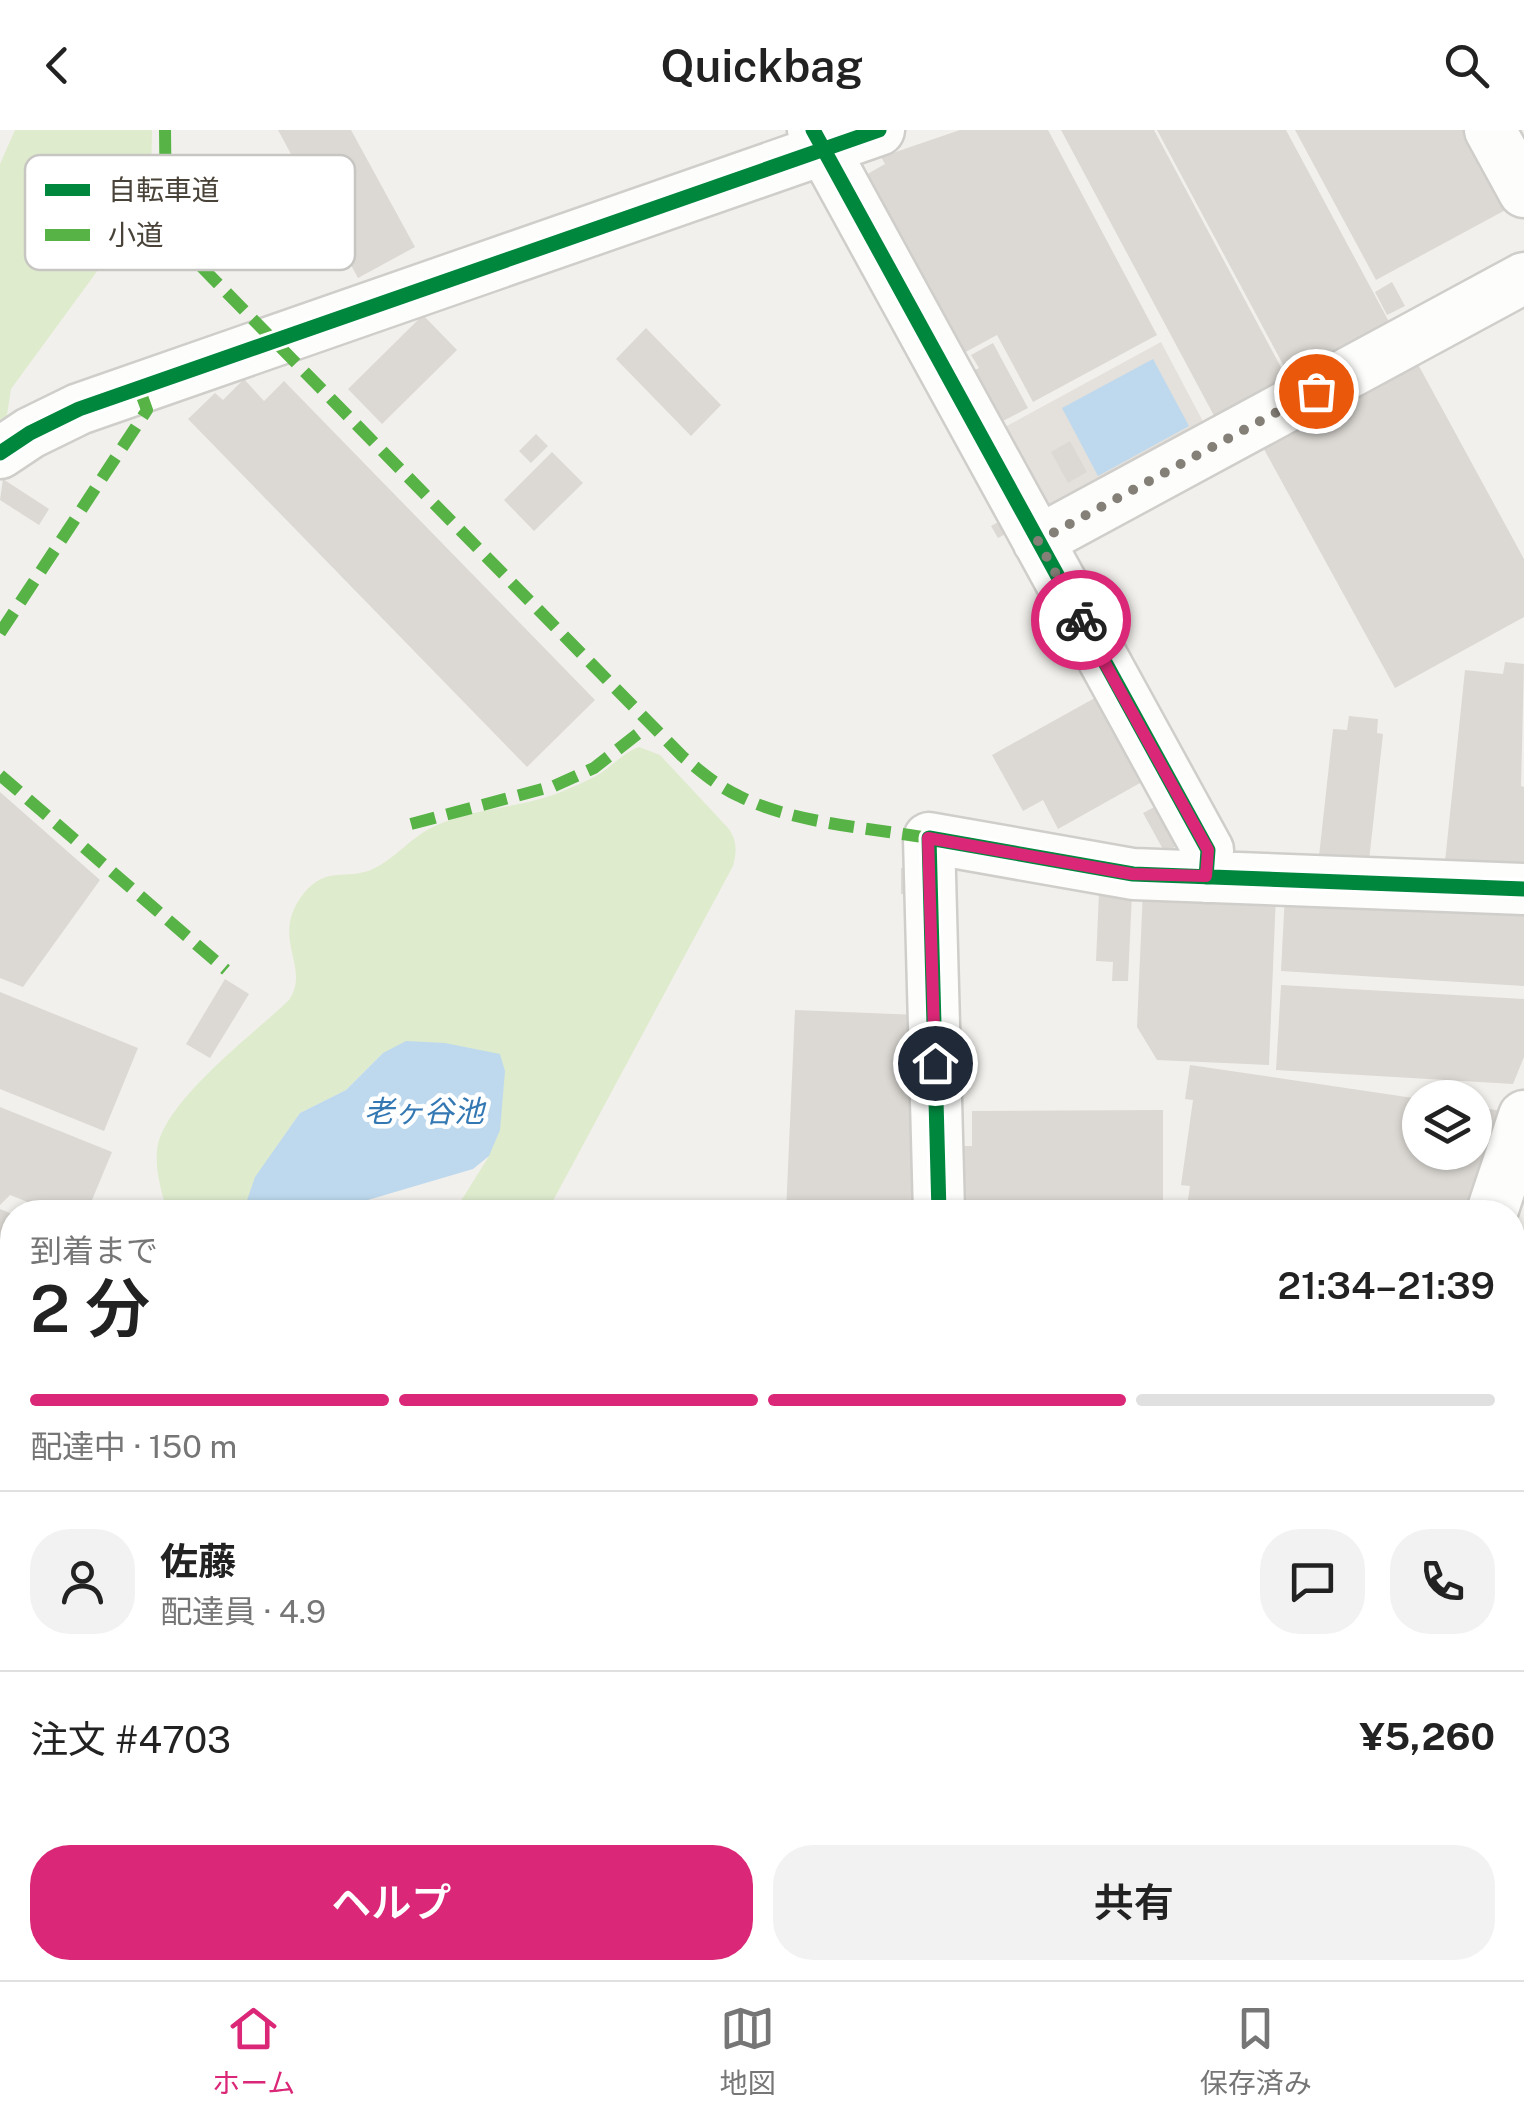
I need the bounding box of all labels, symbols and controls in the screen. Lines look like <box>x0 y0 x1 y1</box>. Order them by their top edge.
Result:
icon: back <box>30 38 85 93</box>
icon: search <box>1439 38 1494 93</box>
text: Quickbag <box>661 39 863 92</box>
legend <box>25 155 355 270</box>
text: 自転車道 <box>108 173 220 206</box>
text: 小道 <box>108 218 164 251</box>
pin <box>1274 349 1359 434</box>
icon: bag <box>1289 364 1344 419</box>
courier <box>1031 570 1131 670</box>
icon: bike <box>1054 593 1109 648</box>
pin <box>893 1021 978 1106</box>
icon: home <box>908 1036 963 1091</box>
map controls <box>1402 1080 1492 1170</box>
button: layers <box>1402 1080 1492 1170</box>
water label: 老ヶ谷池 <box>364 1093 487 1129</box>
text: 到着まで <box>30 1232 158 1269</box>
text: 21:34–21:39 <box>1278 1263 1495 1308</box>
text: 2 分 <box>30 1270 150 1347</box>
text: 配達中 · 150 m <box>30 1428 237 1465</box>
button: person <box>30 1529 135 1634</box>
button: chat <box>1260 1529 1365 1634</box>
button: phone <box>1390 1529 1495 1634</box>
text: 佐藤 <box>160 1539 236 1584</box>
text: 配達員 · 4.9 <box>160 1593 326 1630</box>
text: ¥5,260 <box>1359 1714 1495 1759</box>
text: 注文 #4703 <box>30 1717 231 1762</box>
button: ヘルプ <box>30 1845 753 1960</box>
button: 共有 <box>773 1845 1495 1960</box>
tab: ホーム <box>212 2001 295 2101</box>
tab: 地図 <box>720 2001 776 2101</box>
tab: 保存済み <box>1200 2001 1312 2101</box>

